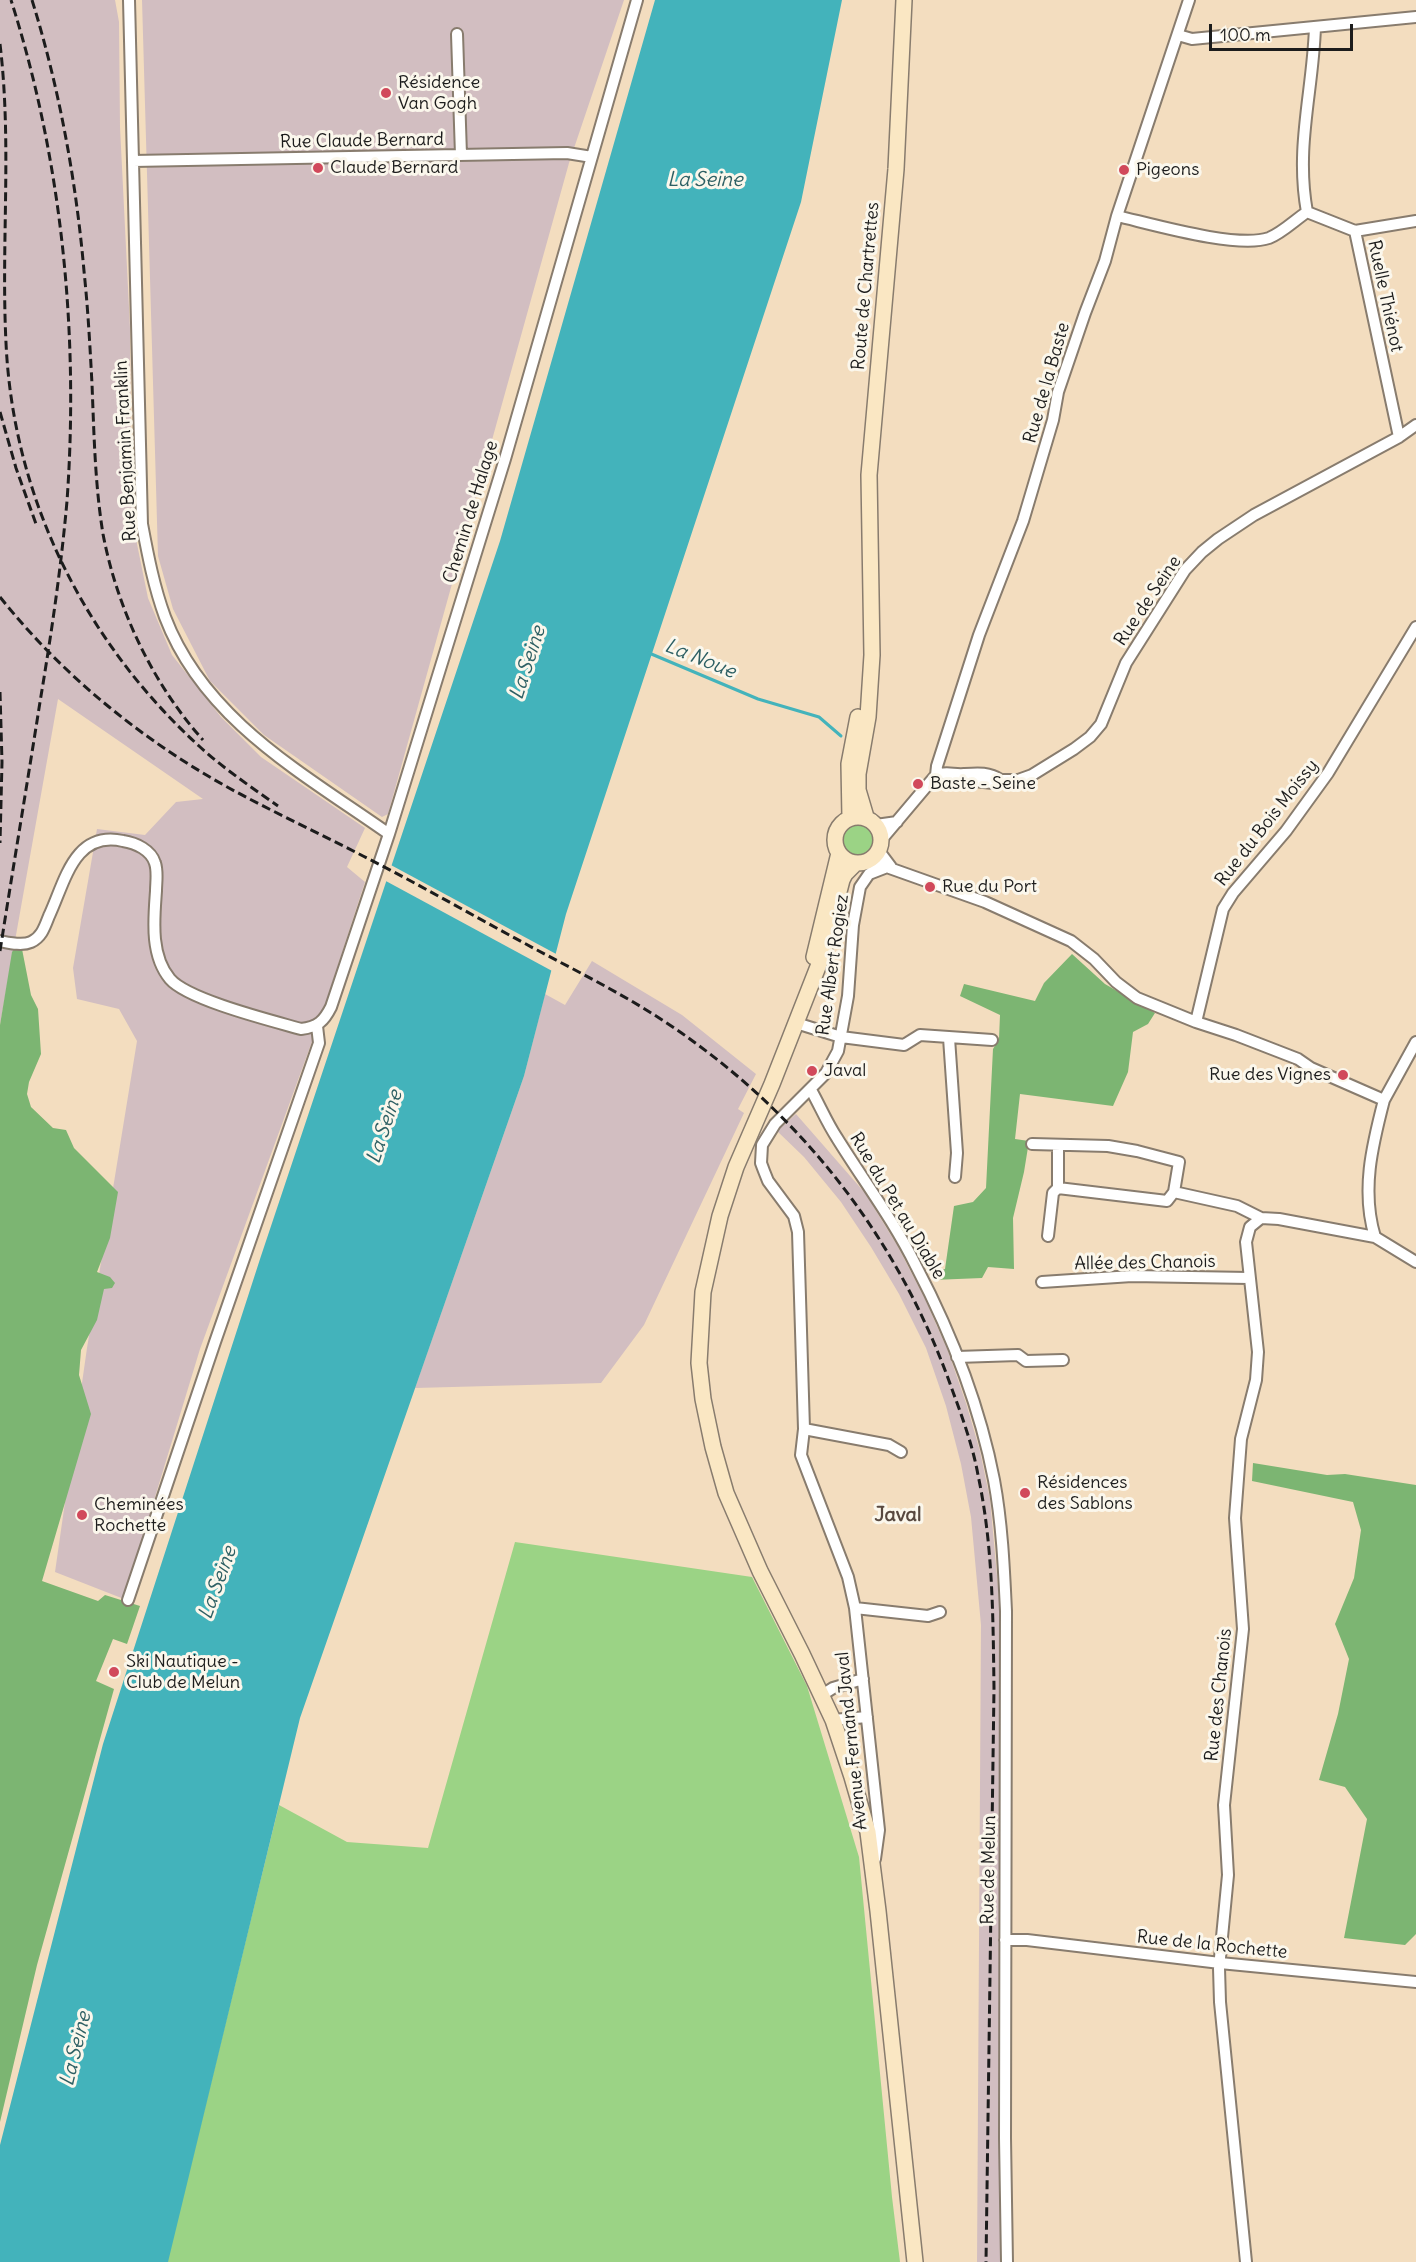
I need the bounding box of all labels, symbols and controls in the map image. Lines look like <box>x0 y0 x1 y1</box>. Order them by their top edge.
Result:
scale bar <box>1212 12 1356 50</box>
text: 100 m <box>1220 23 1271 46</box>
place label: Résidence Van Gogh <box>398 72 480 115</box>
marker: Résidence Van Gogh <box>379 86 393 100</box>
street label: Rue Claude Bernard <box>280 129 444 153</box>
place label: Claude Bernard <box>330 157 458 179</box>
place label: Pigeons <box>1136 159 1199 181</box>
marker: Claude Bernard <box>311 161 325 175</box>
marker: Pigeons <box>1117 163 1131 177</box>
water label: La Seine <box>667 168 743 192</box>
street label: Route de Chartrettes <box>848 201 884 371</box>
street label: Ruelle Thiénot <box>1363 238 1407 354</box>
street label: Rue de la Baste <box>1019 320 1075 446</box>
street label: Rue Benjamin Franklin <box>110 360 142 542</box>
street label: Chemin de Halage <box>439 438 503 586</box>
street label: Rue de Seine <box>1110 552 1186 650</box>
water label: La Seine <box>505 623 551 703</box>
water label: La Noue <box>661 634 739 684</box>
street label: Rue du Bois Moissy <box>1211 755 1323 891</box>
place label: Baste - Seine <box>930 773 1036 795</box>
marker: Baste - Seine <box>911 777 925 791</box>
place label: Rue du Port <box>942 876 1037 898</box>
marker: Rue du Port <box>923 880 937 894</box>
street label: Rue Albert Rogiez <box>812 893 854 1037</box>
place label: Javal <box>824 1060 866 1082</box>
marker: Javal <box>805 1064 819 1078</box>
place label: Rue des Vignes <box>1209 1064 1331 1086</box>
marker: Rue des Vignes <box>1336 1068 1350 1082</box>
water label: La Seine <box>362 1087 408 1167</box>
street label: Rue du Pet au Diable <box>845 1129 949 1283</box>
street label: Allée des Chanois <box>1074 1251 1216 1275</box>
place label: Résidences des Sablons <box>1037 1472 1133 1514</box>
marker: Résidences des Sablons <box>1018 1486 1032 1500</box>
place label: Cheminées Rochette <box>94 1494 184 1537</box>
district label: Javal <box>874 1503 922 1527</box>
marker: Cheminées Rochette <box>75 1508 89 1522</box>
water label: La Seine <box>194 1543 242 1623</box>
street label: Rue des Chanois <box>1201 1627 1237 1763</box>
place label: Ski Nautique - Club de Melun <box>126 1651 240 1694</box>
street label: Avenue Fernand Javal <box>832 1651 872 1831</box>
marker: Ski Nautique - Club de Melun <box>107 1665 121 1679</box>
street label: Rue de Melun <box>977 1815 1001 1925</box>
street label: Rue de la Rochette <box>1136 1926 1288 1964</box>
water label: La Seine <box>55 2009 97 2089</box>

